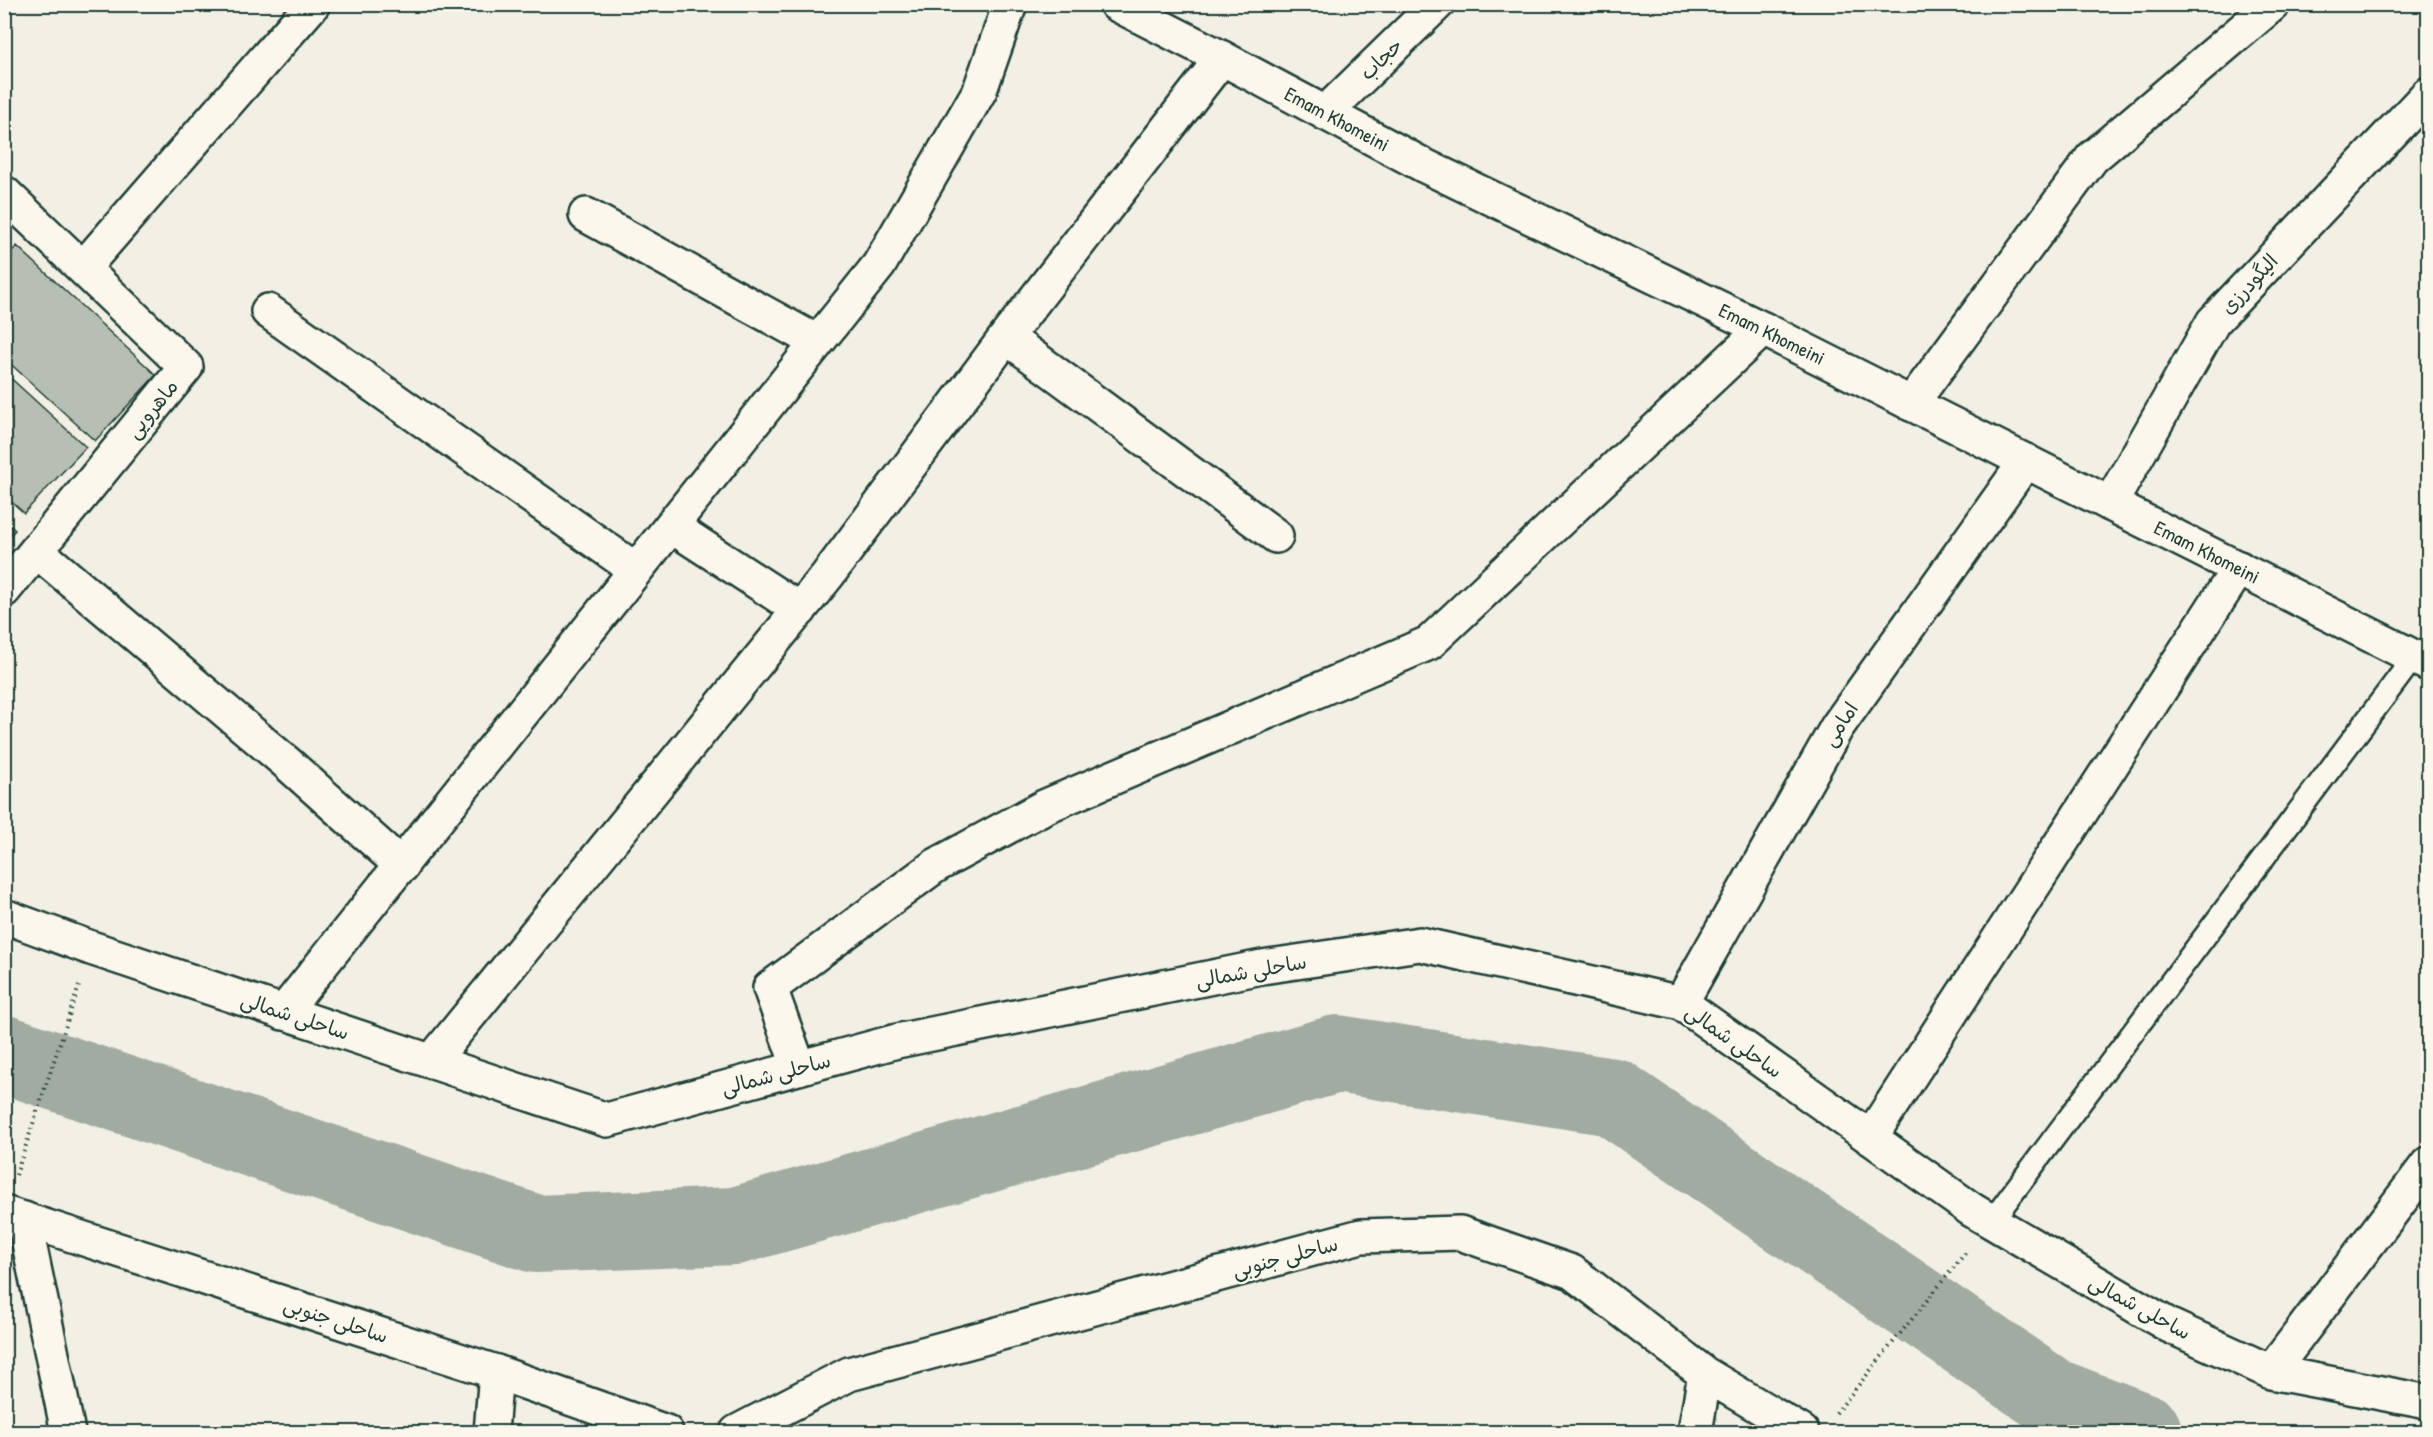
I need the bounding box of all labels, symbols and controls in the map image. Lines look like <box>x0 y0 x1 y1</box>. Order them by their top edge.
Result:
street label: حجاب <box>1353 32 1408 86</box>
street label: Emam Khomeini <box>1280 80 1394 157</box>
street label: الیگودرزی <box>2214 248 2283 320</box>
street label: Emam Khomeini <box>1715 296 1830 371</box>
street label: ماهرویی <box>119 373 184 444</box>
street label: Emam Khomeini <box>2150 513 2265 590</box>
street label: امامی <box>1815 696 1864 751</box>
street label: ساحلی شمالی <box>1193 947 1309 994</box>
street label: ساحلی شمالی <box>238 985 353 1046</box>
street label: ساحلی شمالی <box>1681 997 1788 1084</box>
street label: ساحلی شمالی <box>718 1046 834 1101</box>
street label: ساحلی جنوبی <box>1229 1229 1341 1285</box>
street label: ساحلی شمالی <box>2085 1268 2196 1346</box>
street label: ساحلی جنوبی <box>280 1290 392 1350</box>

